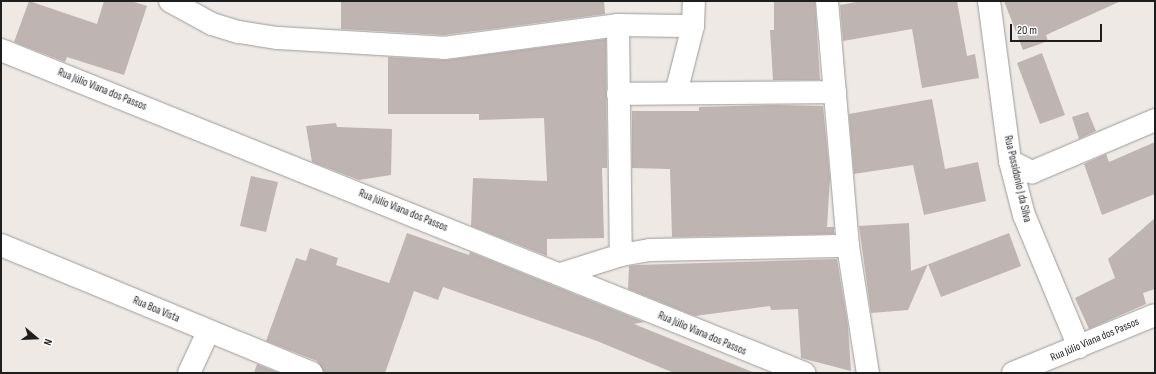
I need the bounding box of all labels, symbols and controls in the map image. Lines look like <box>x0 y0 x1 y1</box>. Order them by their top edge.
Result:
scale bar <box>1012 16 1104 42</box>
text: 20 m <box>1017 23 1037 38</box>
street label: Rua Júlio Viana dos Passos <box>56 66 148 114</box>
street label: Rua Possidonio J da Silva <box>1001 134 1033 224</box>
street label: Rua Júlio Viana dos Passos <box>357 187 449 235</box>
street label: Rua Boa Vista <box>131 294 181 326</box>
street label: Rua Júlio Viana dos Passos <box>656 309 748 359</box>
street label: Rua Júlio Viana dos Passos <box>1049 315 1141 365</box>
north arrow <box>16 318 56 358</box>
text: N <box>41 337 55 347</box>

